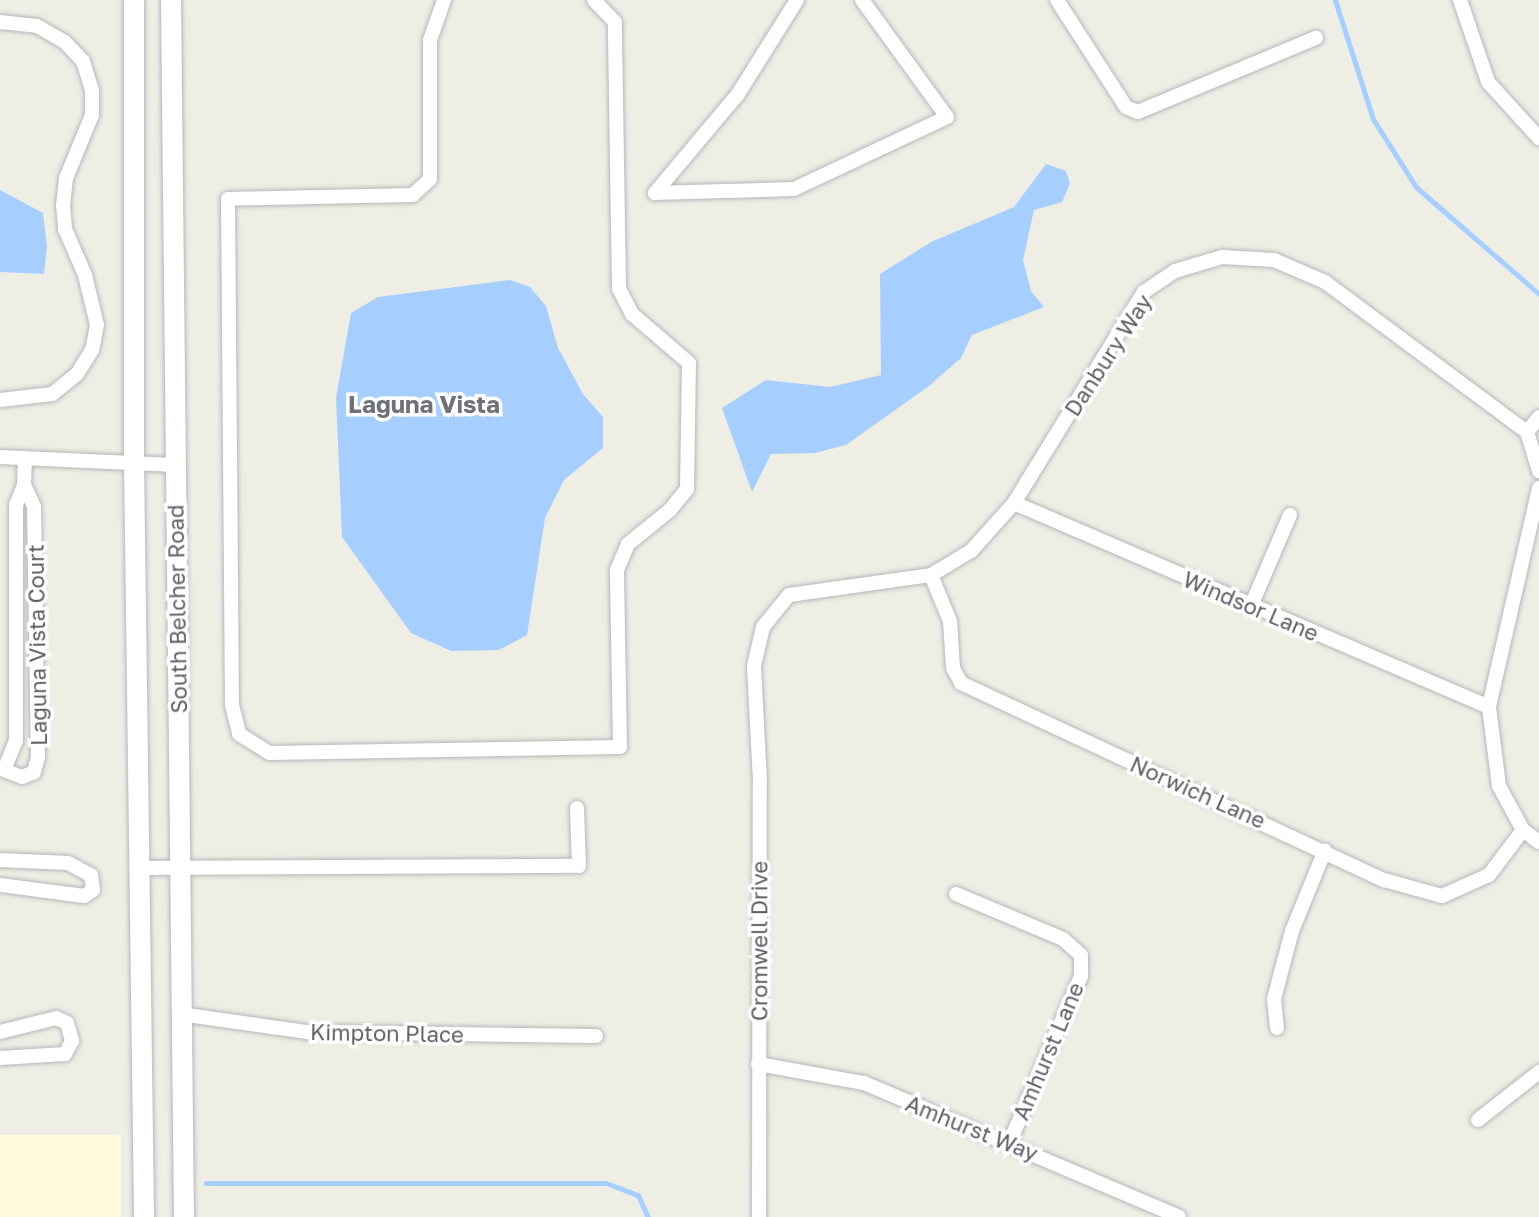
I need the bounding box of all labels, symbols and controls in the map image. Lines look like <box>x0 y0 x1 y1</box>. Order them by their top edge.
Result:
street label: Danbury Way <box>1059 289 1157 421</box>
district label: Laguna Vista <box>348 390 500 418</box>
street label: South Belcher Road <box>162 504 192 714</box>
street label: Laguna Vista Court <box>22 544 52 746</box>
street label: Windsor Lane <box>1179 566 1323 646</box>
street label: Norwich Lane <box>1126 750 1270 834</box>
street label: Cromwell Drive <box>746 861 772 1021</box>
street label: Amhurst Lane <box>1007 978 1089 1124</box>
street label: Kimpton Place <box>310 1018 464 1048</box>
street label: Amhurst Way <box>902 1090 1042 1166</box>

